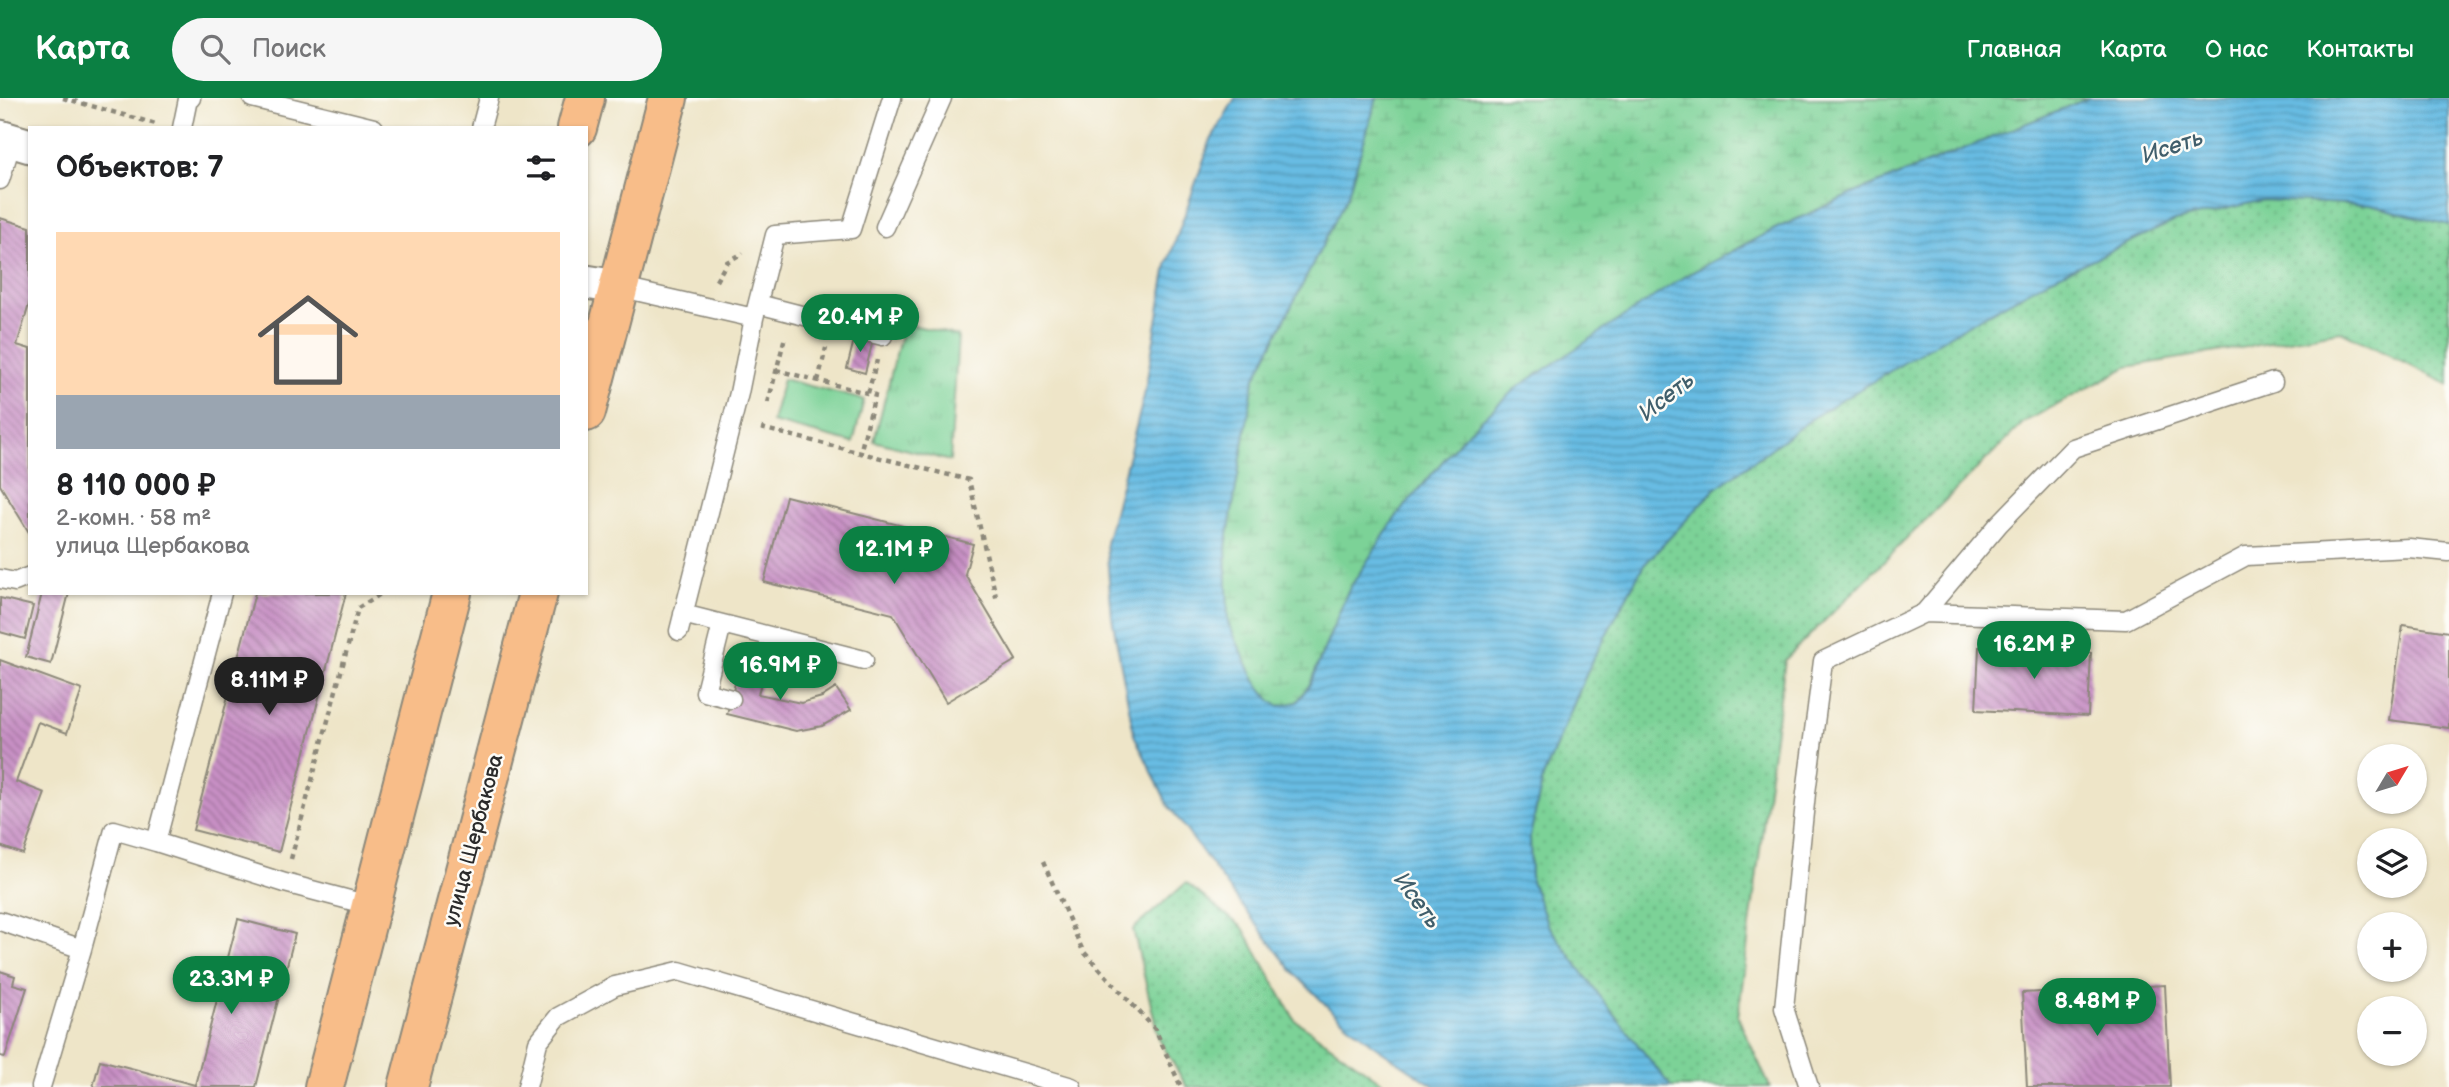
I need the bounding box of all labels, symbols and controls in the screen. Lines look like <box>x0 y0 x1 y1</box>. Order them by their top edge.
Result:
search box <box>172 18 662 81</box>
text: Карта <box>35 29 130 69</box>
icon: search <box>196 30 234 68</box>
text: Поиск <box>252 34 326 65</box>
text: Главная <box>1967 35 2061 64</box>
text: Карта <box>2099 35 2167 64</box>
text: О нас <box>2205 35 2268 64</box>
text: Контакты <box>2306 35 2414 64</box>
water label: Исеть <box>2138 124 2207 170</box>
icon: filters <box>522 149 560 187</box>
text: Объектов: 7 <box>56 150 224 186</box>
icon: home <box>245 277 371 403</box>
pin: 20.4M ₽ <box>795 294 925 354</box>
text: 20.4M ₽ <box>817 303 903 331</box>
water label: Исеть <box>1633 366 1700 427</box>
text: 8 110 000 ₽ <box>56 468 216 504</box>
text: 2-комн. · 58 m² <box>56 504 211 532</box>
pin: 12.1M ₽ <box>829 526 959 586</box>
text: улица Щербакова <box>56 532 250 560</box>
text: 12.1M ₽ <box>855 535 933 563</box>
pin: 16.2M ₽ <box>1969 622 2099 681</box>
text: 16.2M ₽ <box>1993 630 2075 658</box>
pin: 16.9M ₽ <box>715 642 845 702</box>
text: 16.9M ₽ <box>739 651 821 679</box>
pin: 8.11M ₽ <box>204 658 334 717</box>
text: 8.11M ₽ <box>230 666 308 694</box>
north arrow <box>2357 744 2427 814</box>
map controls <box>2357 744 2427 1066</box>
street label: улица Щербакова <box>439 751 509 929</box>
button: layers <box>2357 828 2427 898</box>
water label: Исеть <box>1387 867 1447 934</box>
button: + <box>2357 912 2427 982</box>
pin: 23.3M ₽ <box>166 956 296 1016</box>
text: 23.3M ₽ <box>189 965 273 993</box>
pin: 8.48M ₽ <box>2032 978 2162 1038</box>
text: 8.48M ₽ <box>2054 987 2140 1015</box>
button: − <box>2357 996 2427 1066</box>

